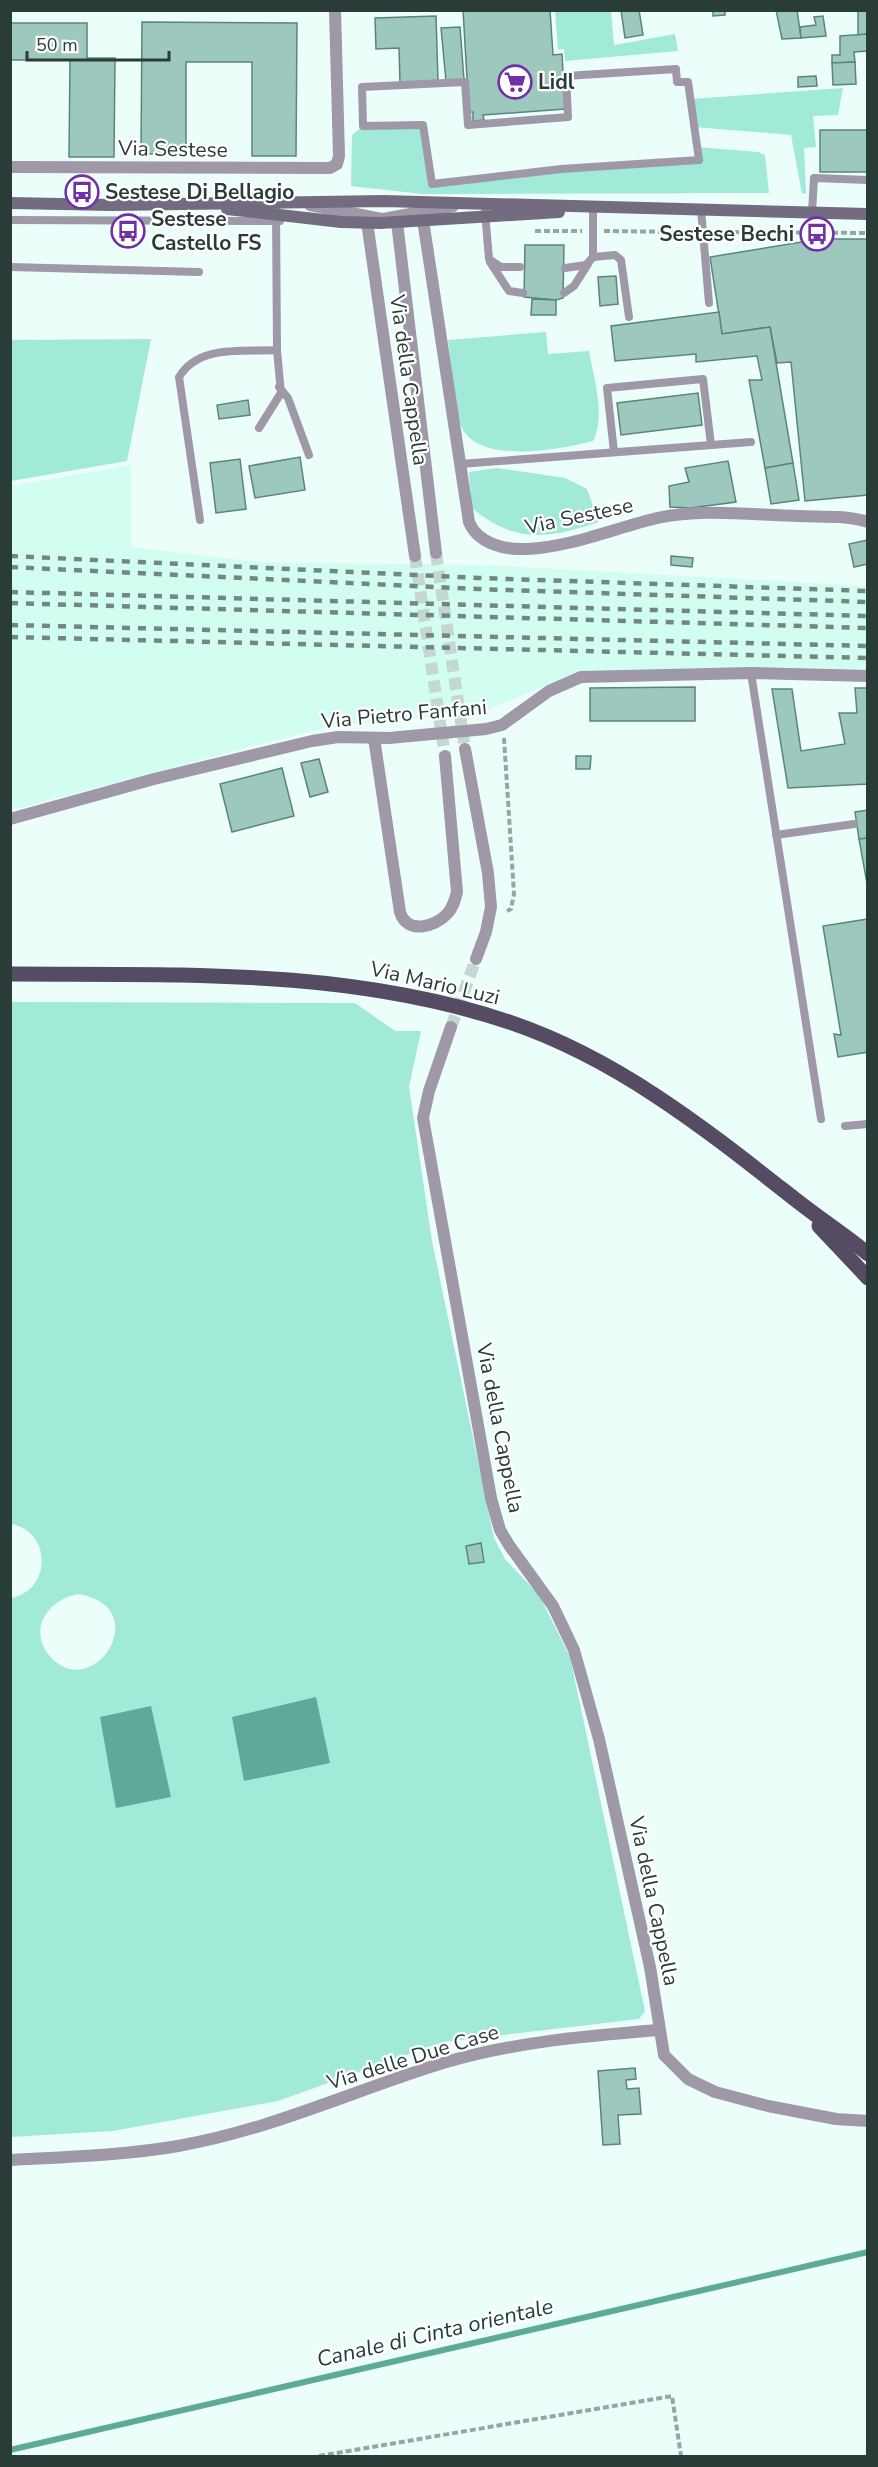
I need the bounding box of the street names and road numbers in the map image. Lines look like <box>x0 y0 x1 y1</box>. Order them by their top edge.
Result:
street label: Via Sestese <box>117 134 228 164</box>
street label: Via della Cappella <box>383 292 435 467</box>
street label: Via Sestese <box>521 491 636 541</box>
street label: Via Pietro Fanfani <box>319 693 488 735</box>
street label: Via Mario Luzi <box>367 954 502 1011</box>
street label: Via della Cappella <box>470 1340 530 1515</box>
street label: Via della Cappella <box>622 1813 686 1988</box>
street label: Via delle Due Case <box>323 2018 502 2097</box>

